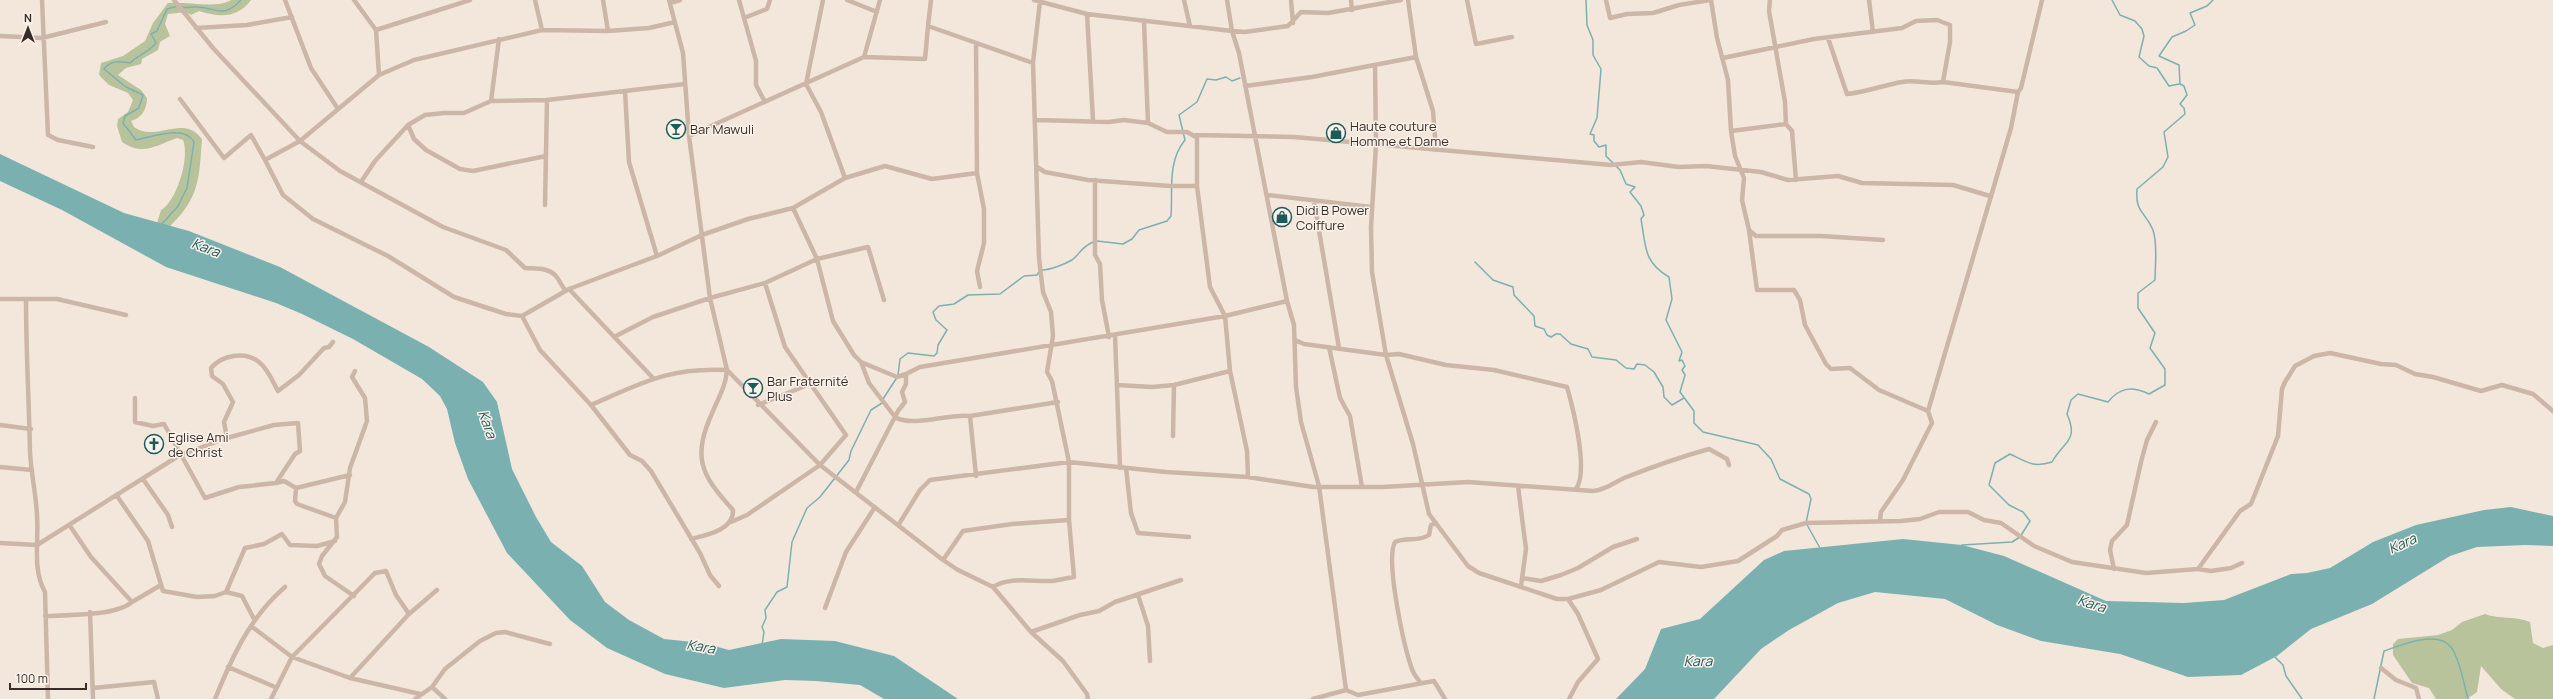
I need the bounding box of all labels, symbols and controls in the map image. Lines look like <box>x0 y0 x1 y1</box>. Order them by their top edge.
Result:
north arrow <box>8 8 48 48</box>
text: N <box>24 10 32 25</box>
place label: Haute couture Homme et Dame <box>1350 117 1449 150</box>
bar icon: Bar Mawuli <box>665 118 687 140</box>
place label: Bar Mawuli <box>690 120 754 138</box>
shop icon: Haute couture Homme et Dame <box>1325 122 1347 144</box>
place label: Didi B Power Coiffure <box>1296 201 1369 234</box>
shop icon: Didi B Power Coiffure <box>1271 206 1293 228</box>
water label: Kara <box>189 233 224 261</box>
place label: Bar Fraternité Plus <box>767 372 849 405</box>
bar icon: Bar Fraternité Plus <box>742 377 764 399</box>
water label: Kara <box>474 407 502 442</box>
place label: Eglise Ami de Christ <box>168 428 229 461</box>
church icon: Eglise Ami de Christ <box>143 433 165 455</box>
water label: Kara <box>2385 528 2420 558</box>
water label: Kara <box>2075 590 2110 617</box>
water label: Kara <box>685 634 718 658</box>
water label: Kara <box>1684 651 1714 670</box>
scale bar <box>10 665 86 691</box>
text: 100 m <box>16 670 48 687</box>

